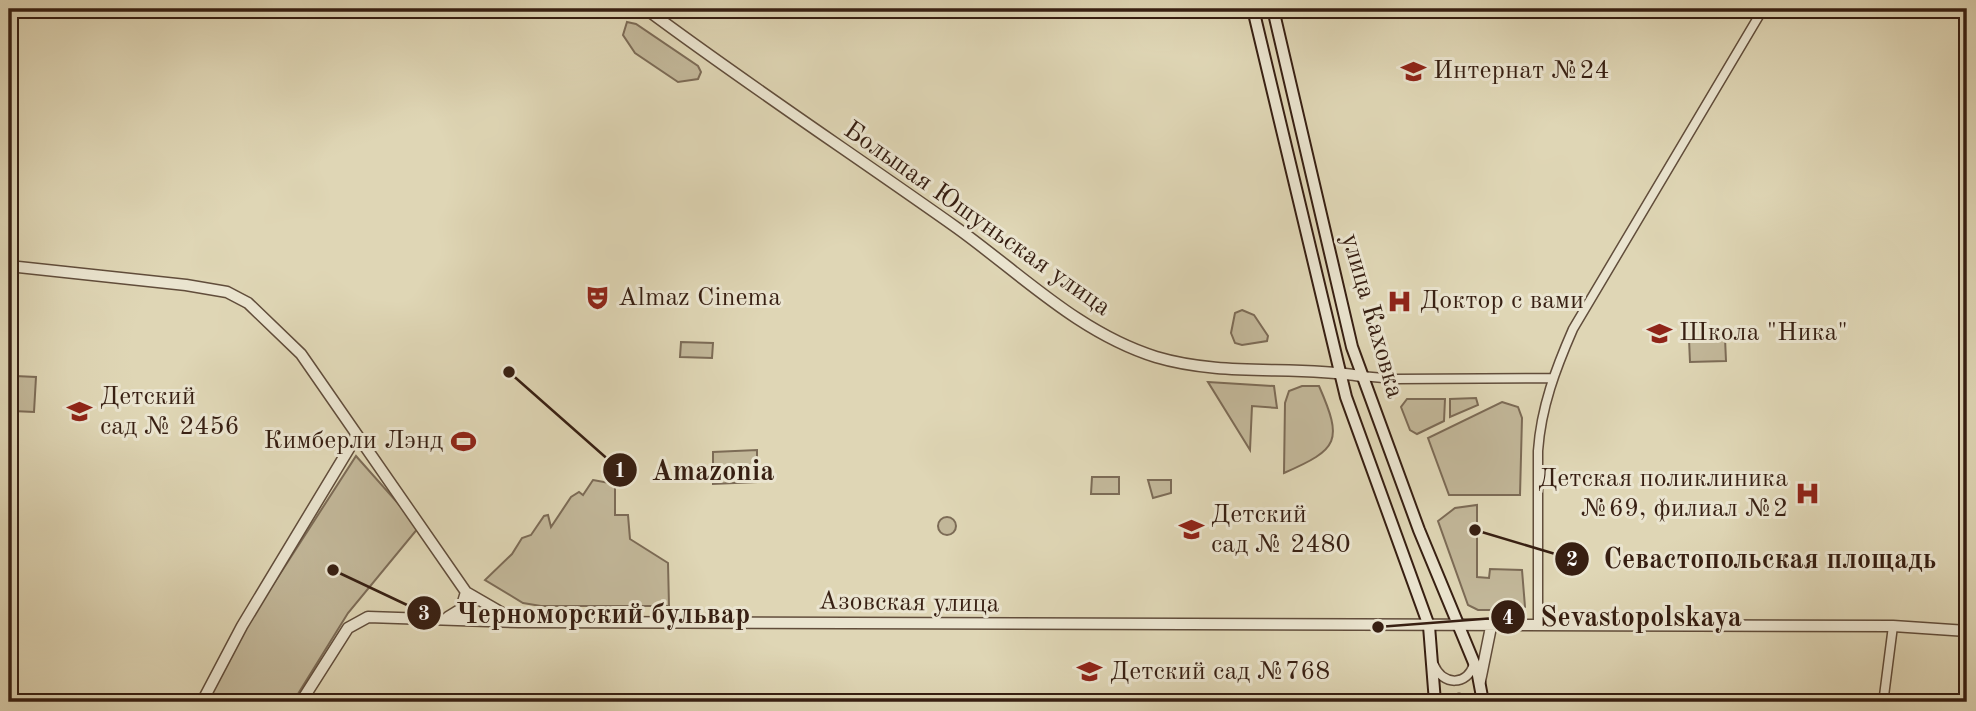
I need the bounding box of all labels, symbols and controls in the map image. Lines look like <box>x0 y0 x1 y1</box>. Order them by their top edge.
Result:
school or university icon: Интернат №24 <box>1399 57 1427 85</box>
place label: Интернат №24 <box>1433 58 1610 84</box>
street label: Большая Юшуньская улица <box>839 117 1115 321</box>
street label: улица Каховка <box>1336 231 1408 401</box>
theatre icon: Almaz Cinema <box>584 284 612 312</box>
place label: Almaz Cinema <box>618 285 781 311</box>
hospital icon: Доктор с вами <box>1386 287 1414 315</box>
place label: Доктор с вами <box>1420 288 1584 314</box>
school or university icon: Школа "Ника" <box>1645 319 1673 347</box>
place label: Школа "Ника" <box>1679 320 1848 346</box>
place label: Детский сад № 2456 <box>100 384 240 440</box>
school or university icon: Детский сад № 2456 <box>66 398 94 426</box>
sports icon: Кимберли Лэнд <box>449 427 477 455</box>
place label: Кимберли Лэнд <box>264 428 443 454</box>
callout: Amazonia <box>603 445 789 494</box>
text: Amazonia <box>652 459 774 487</box>
text: 1 <box>614 461 626 482</box>
place label: Детская поликлиника №69, филиал №2 <box>1538 466 1788 522</box>
hospital icon: Детская поликлиника №69, филиал №2 <box>1794 480 1822 508</box>
place label: Детский сад № 2480 <box>1211 502 1351 558</box>
school or university icon: Детский сад № 2480 <box>1177 516 1205 544</box>
callout: Севастопольская площадь <box>1555 534 1951 583</box>
text: Севастопольская площадь <box>1604 546 1936 575</box>
text: 2 <box>1566 550 1578 571</box>
callout: Черноморский бульвар <box>407 588 764 637</box>
street label: Азовская улица <box>818 588 1000 618</box>
callout: Sevastopolskaya <box>1491 592 1756 641</box>
text: Черноморский бульвар <box>456 602 750 630</box>
text: 3 <box>418 604 430 625</box>
text: Sevastopolskaya <box>1540 605 1742 633</box>
text: 4 <box>1502 608 1514 629</box>
school or university icon: Детский сад №768 <box>1076 658 1104 686</box>
place label: Детский сад №768 <box>1110 659 1330 685</box>

